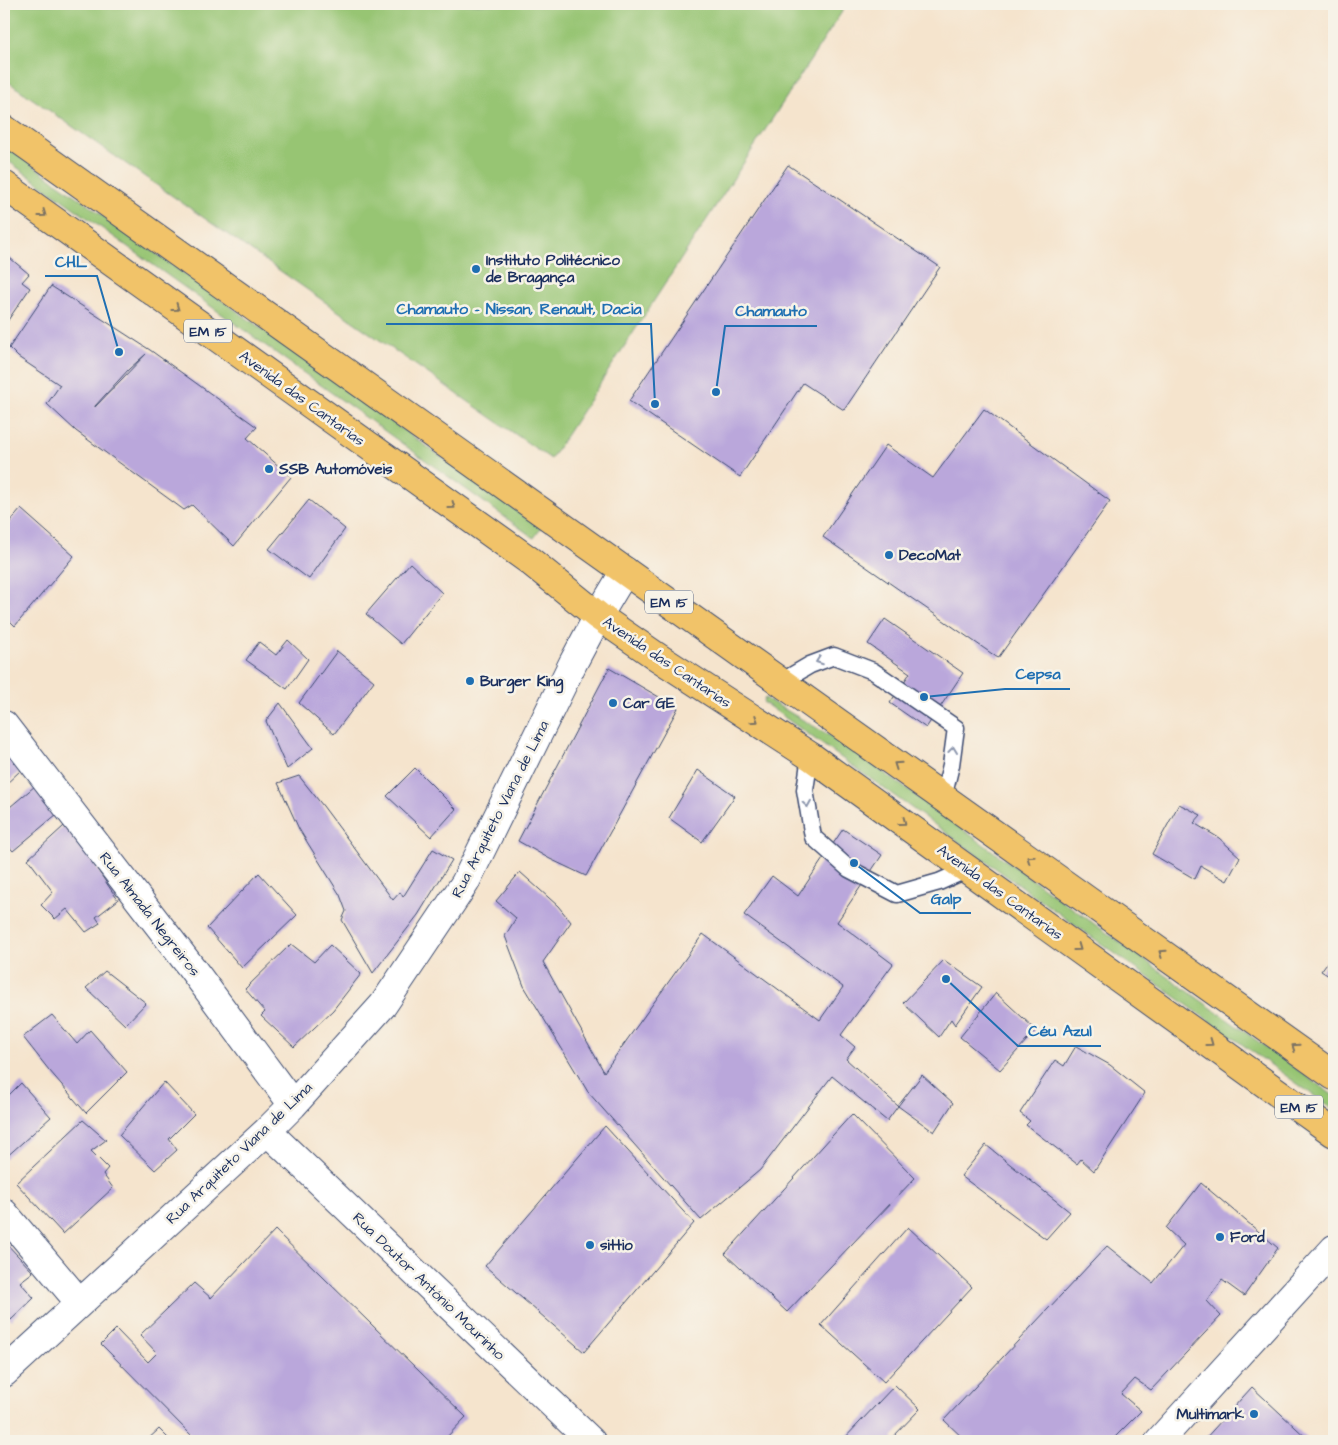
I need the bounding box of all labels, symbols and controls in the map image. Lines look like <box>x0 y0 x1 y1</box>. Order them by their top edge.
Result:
one-way arrow <box>38 208 47 217</box>
callout: CHL <box>45 245 97 276</box>
place label: Instituto Politécnico de Bragança <box>485 250 620 290</box>
text: CHL <box>55 251 88 273</box>
marker: Instituto Politécnico de Bragança <box>470 263 482 275</box>
callout: Chamauto - Nissan, Renault, Dacia <box>386 293 651 324</box>
callout: Chamauto <box>725 295 817 326</box>
text: Chamauto - Nissan, Renault, Dacia <box>396 298 642 320</box>
text: Chamauto <box>735 300 808 322</box>
one-way arrow <box>170 302 180 311</box>
road number: EM 15 <box>184 320 232 342</box>
street label: Avenida das Cantarias <box>235 346 369 451</box>
place label: SSB Automóveis <box>278 459 393 480</box>
marker: SSB Automóveis <box>263 463 275 475</box>
one-way arrow <box>446 500 456 509</box>
place label: DecoMat <box>899 545 962 566</box>
marker: DecoMat <box>883 549 895 561</box>
road number: EM 15 <box>645 590 693 614</box>
street label: Avenida das Cantarias <box>598 612 735 713</box>
one-way arrow <box>816 655 824 665</box>
callout: Cepsa <box>1005 658 1070 689</box>
text: Cepsa <box>1015 663 1061 685</box>
place label: Burger King <box>480 671 564 694</box>
marker: Burger King <box>464 675 476 687</box>
place label: Car GE <box>623 693 675 714</box>
marker: Car GE <box>607 697 619 709</box>
one-way arrow <box>750 714 759 724</box>
street label: Rua Arquiteto Viana de Lima <box>447 717 555 901</box>
one-way arrow <box>947 746 958 754</box>
one-way arrow <box>893 762 903 771</box>
one-way arrow <box>802 800 812 808</box>
one-way arrow <box>897 817 906 825</box>
street label: Avenida das Cantarias <box>933 840 1067 945</box>
street label: Rua Almada Negreiros <box>94 848 205 982</box>
one-way arrow <box>1026 856 1035 865</box>
callout: Galp <box>920 882 971 913</box>
text: Galp <box>931 888 961 910</box>
one-way arrow <box>1072 942 1082 951</box>
one-way arrow <box>1158 950 1168 959</box>
callout: Céu Azul <box>1018 1015 1101 1046</box>
text: Céu Azul <box>1028 1020 1092 1042</box>
one-way arrow <box>1204 1037 1213 1045</box>
one-way arrow <box>1291 1044 1300 1054</box>
street label: Rua Arquiteto Viana de Lima <box>161 1077 318 1229</box>
road number: EM 15 <box>1275 1096 1323 1118</box>
street label: Rua Doutor António Mourinho <box>348 1208 510 1365</box>
place label: Ford <box>1230 1227 1265 1248</box>
marker: Ford <box>1214 1231 1226 1243</box>
place label: sittio <box>600 1235 633 1256</box>
marker: sittio <box>584 1239 596 1251</box>
place label: Multimark <box>1176 1404 1245 1425</box>
marker: Multimark <box>1248 1408 1260 1420</box>

